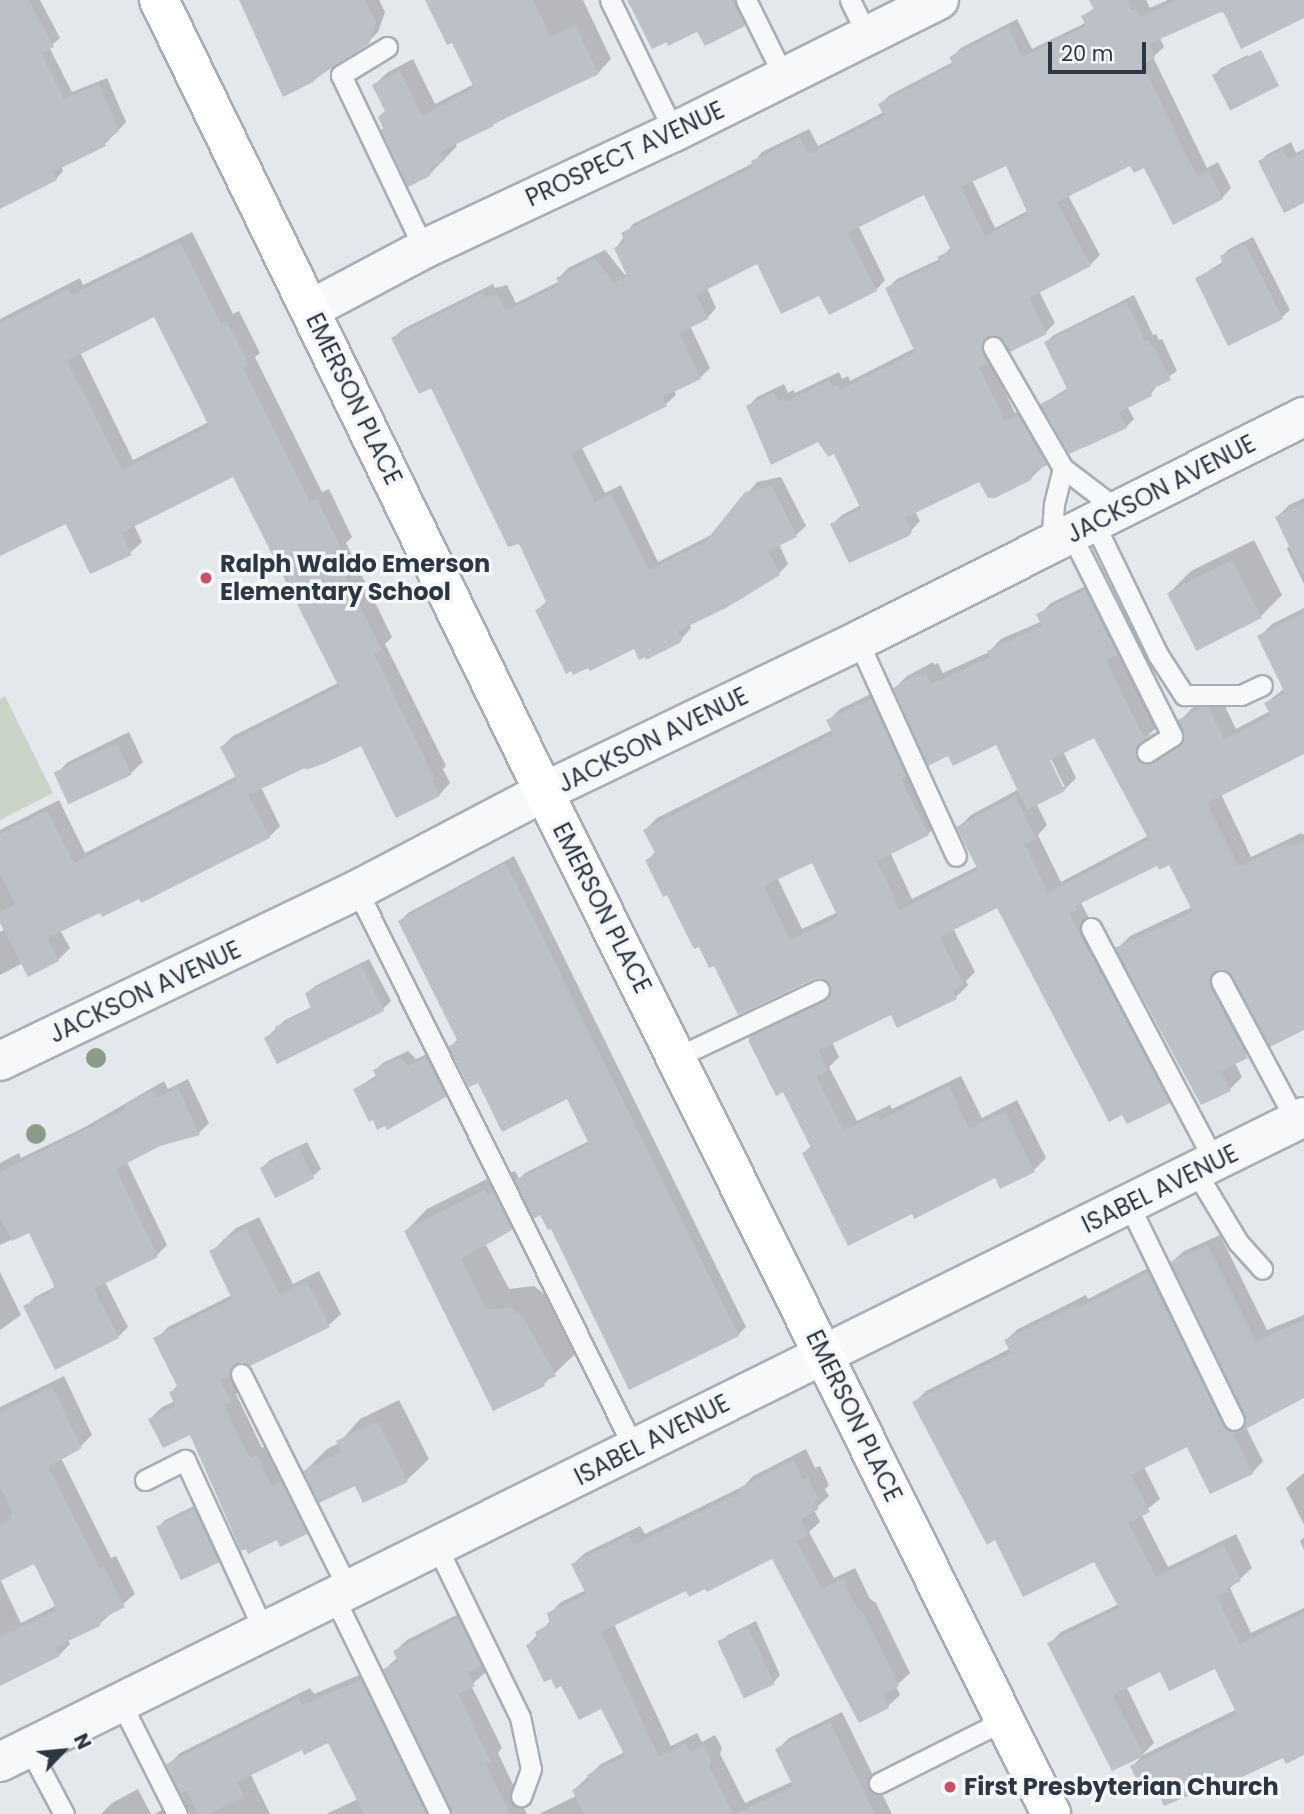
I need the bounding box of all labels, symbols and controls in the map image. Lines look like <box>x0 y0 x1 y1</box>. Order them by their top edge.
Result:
scale bar <box>1052 28 1150 72</box>
text: 20 m <box>1061 39 1114 68</box>
street label: PROSPECT AVENUE <box>521 95 729 213</box>
street label: EMERSON PLACE <box>300 308 408 490</box>
street label: JACKSON AVENUE <box>1062 429 1260 549</box>
place label: Ralph Waldo Emerson Elementary School <box>220 550 490 606</box>
marker: Ralph Waldo Emerson Elementary School <box>198 570 214 586</box>
street label: JACKSON AVENUE <box>553 681 753 799</box>
street label: EMERSON PLACE <box>547 818 657 998</box>
street label: JACKSON AVENUE <box>45 935 245 1049</box>
street label: ISABEL AVENUE <box>1077 1139 1243 1239</box>
street label: EMERSON PLACE <box>800 1325 908 1507</box>
street label: ISABEL AVENUE <box>570 1389 734 1491</box>
north arrow <box>28 1716 98 1786</box>
text: N <box>67 1729 98 1754</box>
place label: First Presbyterian Church <box>964 1773 1279 1801</box>
marker: First Presbyterian Church <box>942 1779 958 1795</box>

